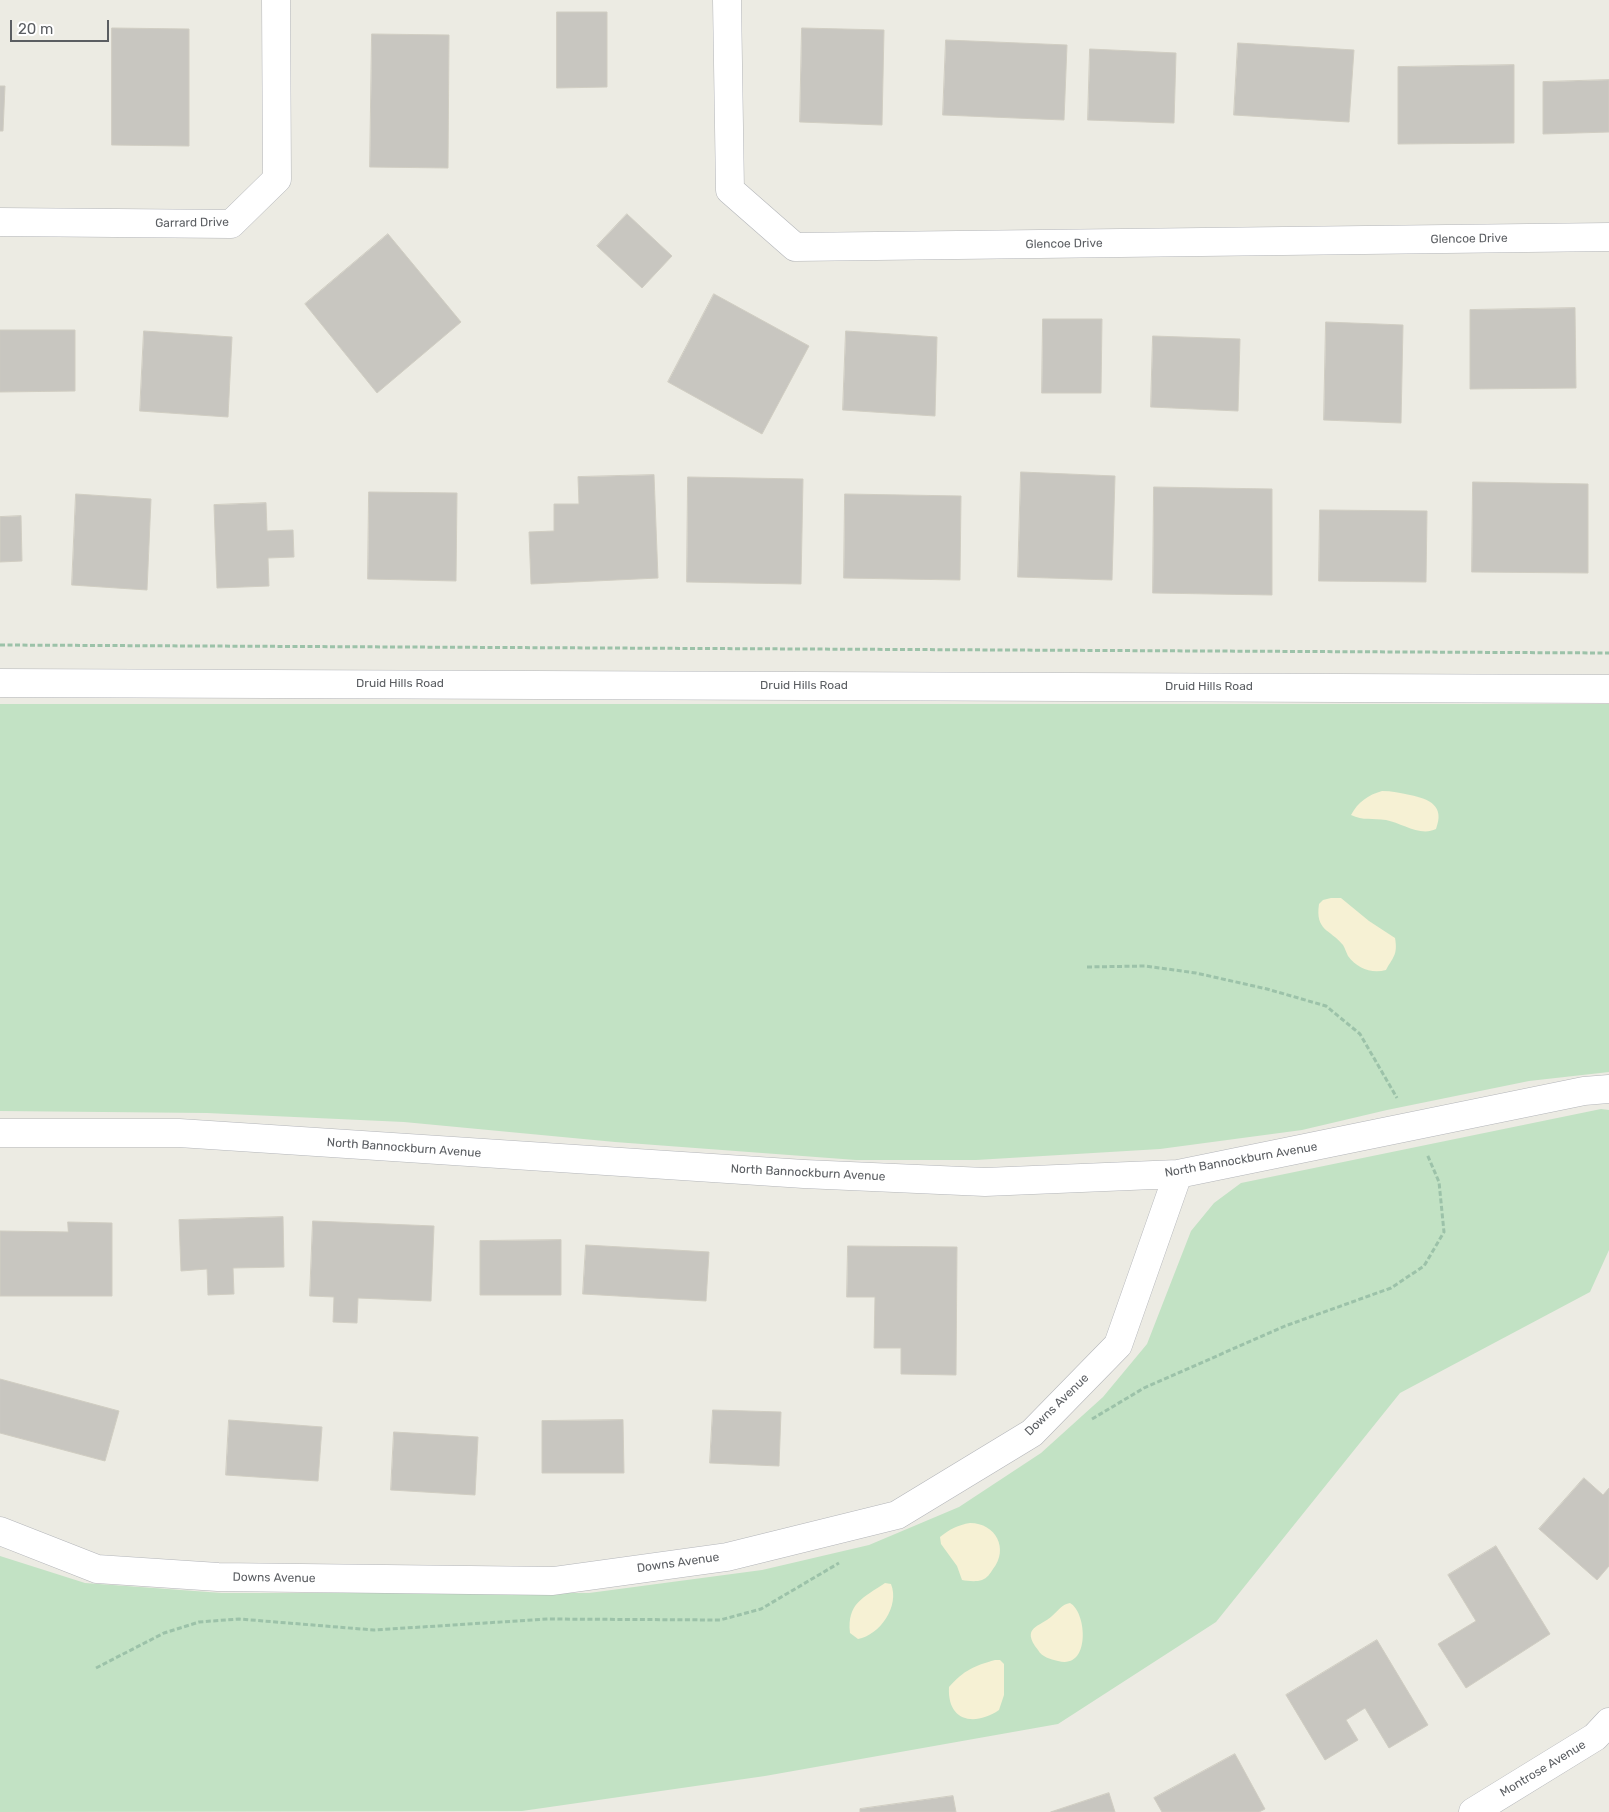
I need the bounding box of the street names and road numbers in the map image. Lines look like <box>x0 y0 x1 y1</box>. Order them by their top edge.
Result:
street label: Garrard Drive <box>155 215 229 231</box>
street label: Glencoe Drive <box>1430 231 1508 247</box>
street label: Glencoe Drive <box>1025 236 1103 252</box>
street label: Druid Hills Road <box>356 677 444 691</box>
street label: Druid Hills Road <box>760 679 848 693</box>
street label: Druid Hills Road <box>1165 680 1253 694</box>
street label: North Bannockburn Avenue <box>326 1135 482 1161</box>
street label: North Bannockburn Avenue <box>1164 1139 1318 1181</box>
street label: North Bannockburn Avenue <box>730 1162 886 1184</box>
street label: Downs Avenue <box>1022 1371 1092 1439</box>
street label: Downs Avenue <box>636 1550 720 1576</box>
street label: Downs Avenue <box>232 1570 316 1586</box>
street label: Montrose Avenue <box>1498 1738 1588 1800</box>

